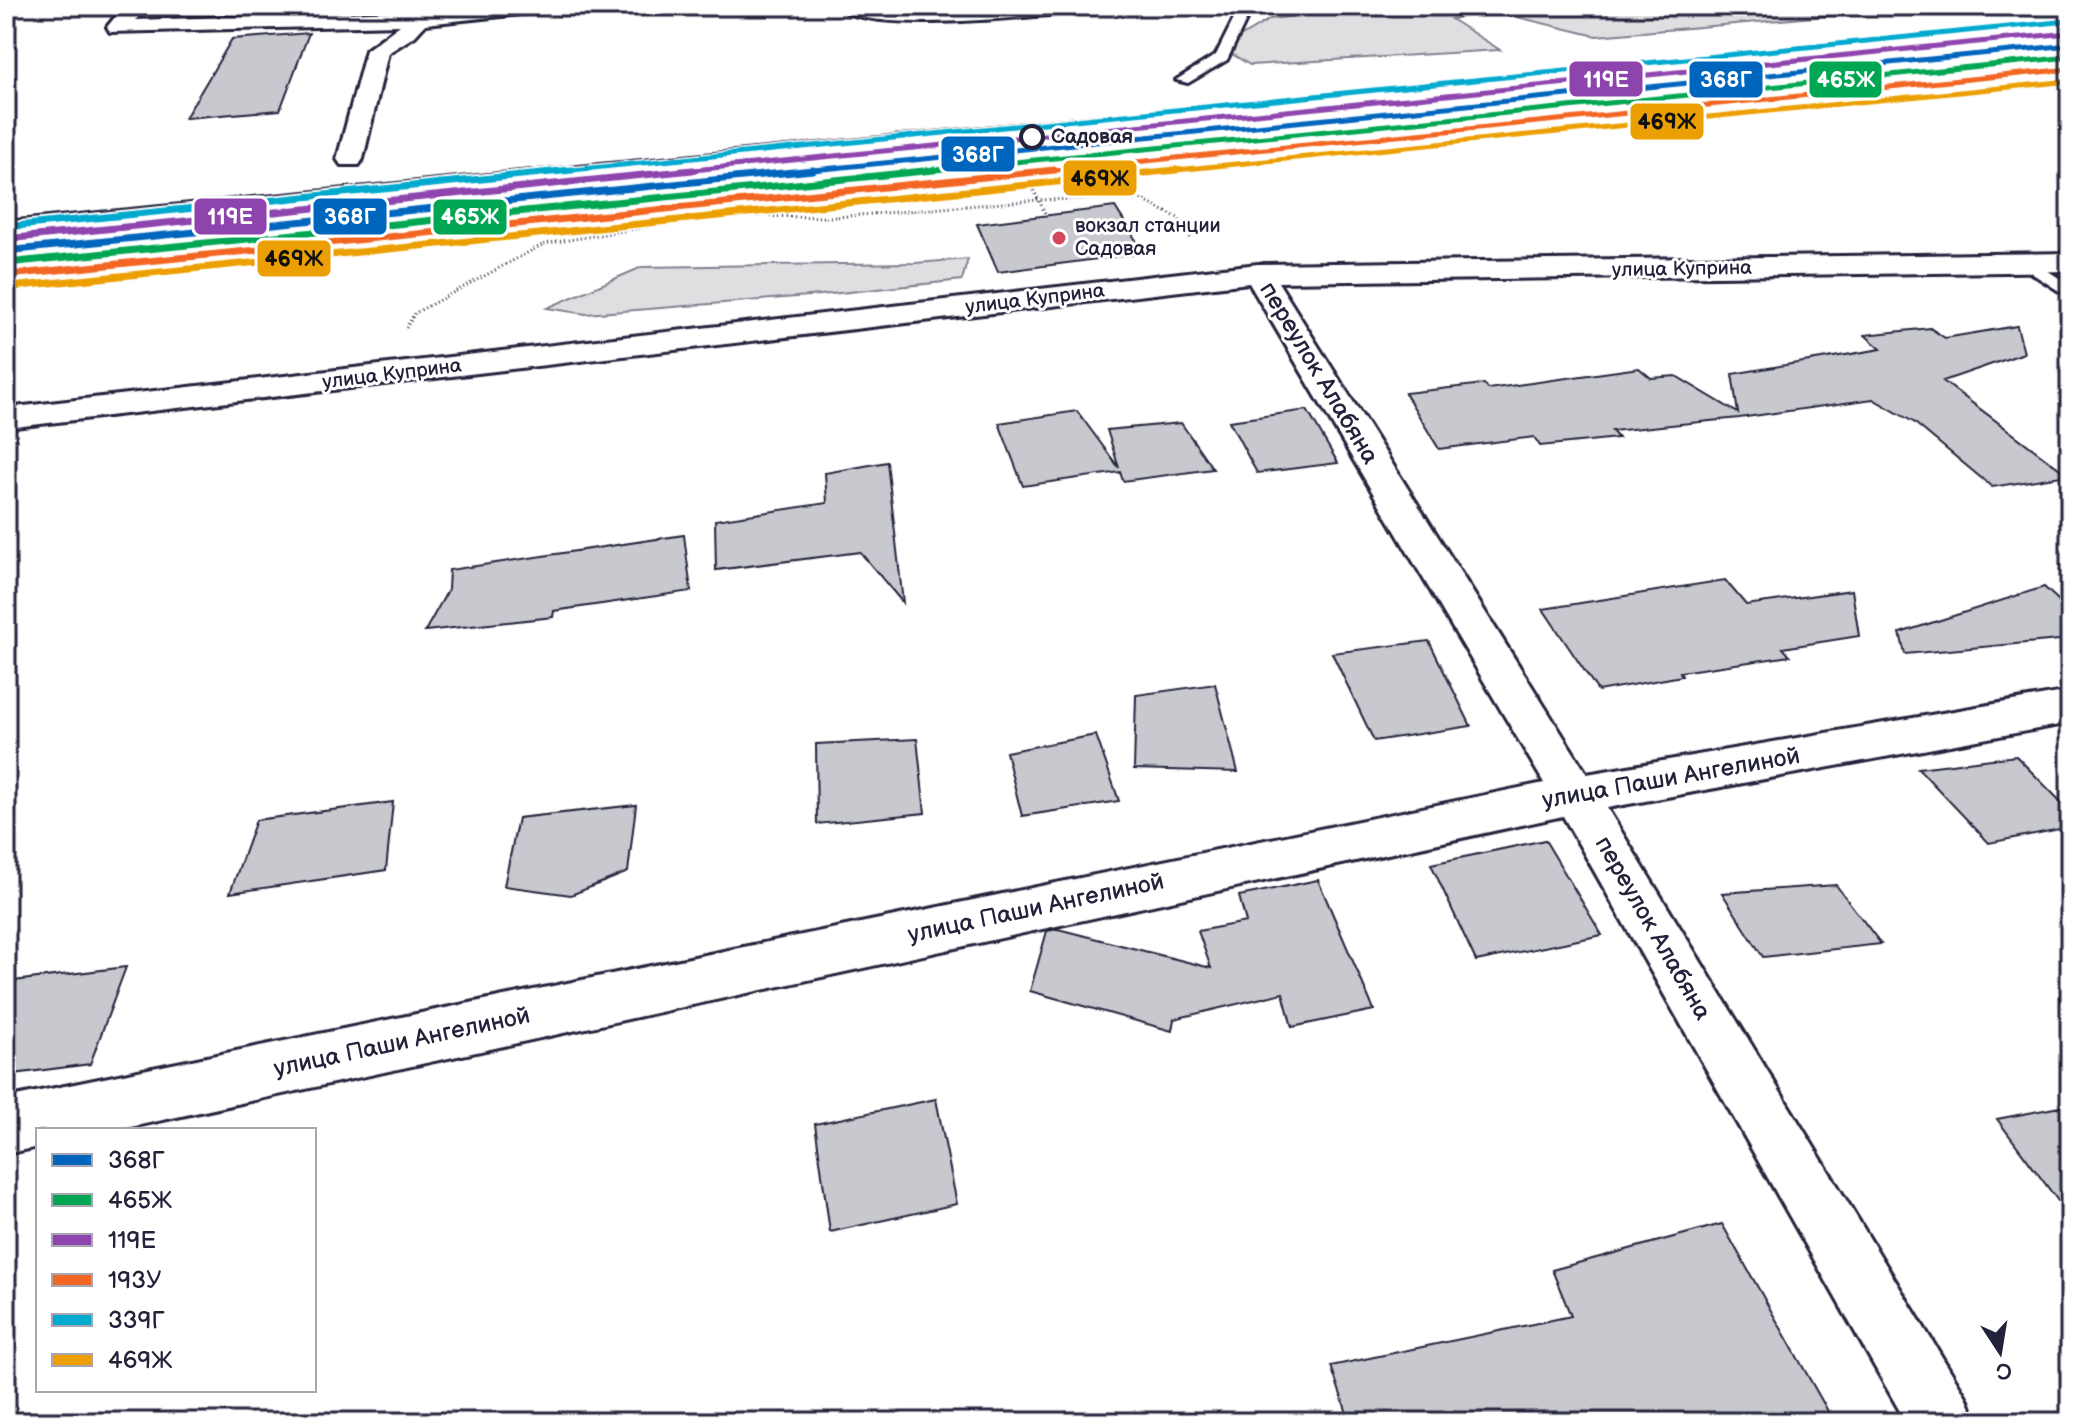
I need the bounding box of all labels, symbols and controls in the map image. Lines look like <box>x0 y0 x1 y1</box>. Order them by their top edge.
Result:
line badge: 119Е <box>1568 60 1644 98</box>
line badge: 368Г <box>1688 60 1764 99</box>
line badge: 465Ж <box>1808 60 1883 99</box>
text: 119Е <box>1583 67 1629 94</box>
text: 368Г <box>1700 67 1753 94</box>
text: 465Ж <box>1817 67 1876 94</box>
line badge: 469Ж <box>1629 102 1705 141</box>
text: 469Ж <box>1638 109 1697 136</box>
marker: Садовая <box>1020 125 1044 149</box>
place label: Садовая <box>1051 125 1133 149</box>
line badge: 368Г <box>940 135 1016 173</box>
text: 368Г <box>952 142 1005 169</box>
line badge: 469Ж <box>1062 159 1138 197</box>
text: 469Ж <box>1071 166 1130 193</box>
line badge: 119Е <box>193 197 268 236</box>
line badge: 368Г <box>312 197 388 236</box>
line badge: 465Ж <box>432 198 508 236</box>
text: 119Е <box>207 204 253 231</box>
text: 368Г <box>324 204 377 231</box>
text: 465Ж <box>441 204 500 231</box>
place label: вокзал станции Садовая <box>1075 214 1221 261</box>
marker: вокзал станции Садовая <box>1050 229 1068 247</box>
line badge: 469Ж <box>256 239 332 278</box>
text: 469Ж <box>265 246 324 273</box>
street label: улица Куприна <box>1612 256 1752 282</box>
street label: переулок Алабяна <box>1253 277 1385 469</box>
street label: улица Куприна <box>964 279 1106 319</box>
street label: улица Куприна <box>321 354 463 394</box>
street label: улица Паши Ангелиной <box>1540 741 1802 815</box>
street label: переулок Алабяна <box>1589 831 1717 1025</box>
street label: улица Паши Ангелиной <box>905 867 1167 949</box>
street label: улица Паши Ангелиной <box>271 1001 533 1083</box>
legend <box>36 1128 316 1392</box>
text: 368Г <box>108 1146 165 1175</box>
text: 465Ж <box>108 1186 172 1215</box>
text: 119Е <box>108 1226 156 1255</box>
text: 193У <box>108 1266 162 1295</box>
text: 339Г <box>108 1306 165 1335</box>
north arrow <box>1960 1312 2040 1392</box>
text: 469Ж <box>108 1346 172 1375</box>
text: С <box>1994 1355 2014 1385</box>

